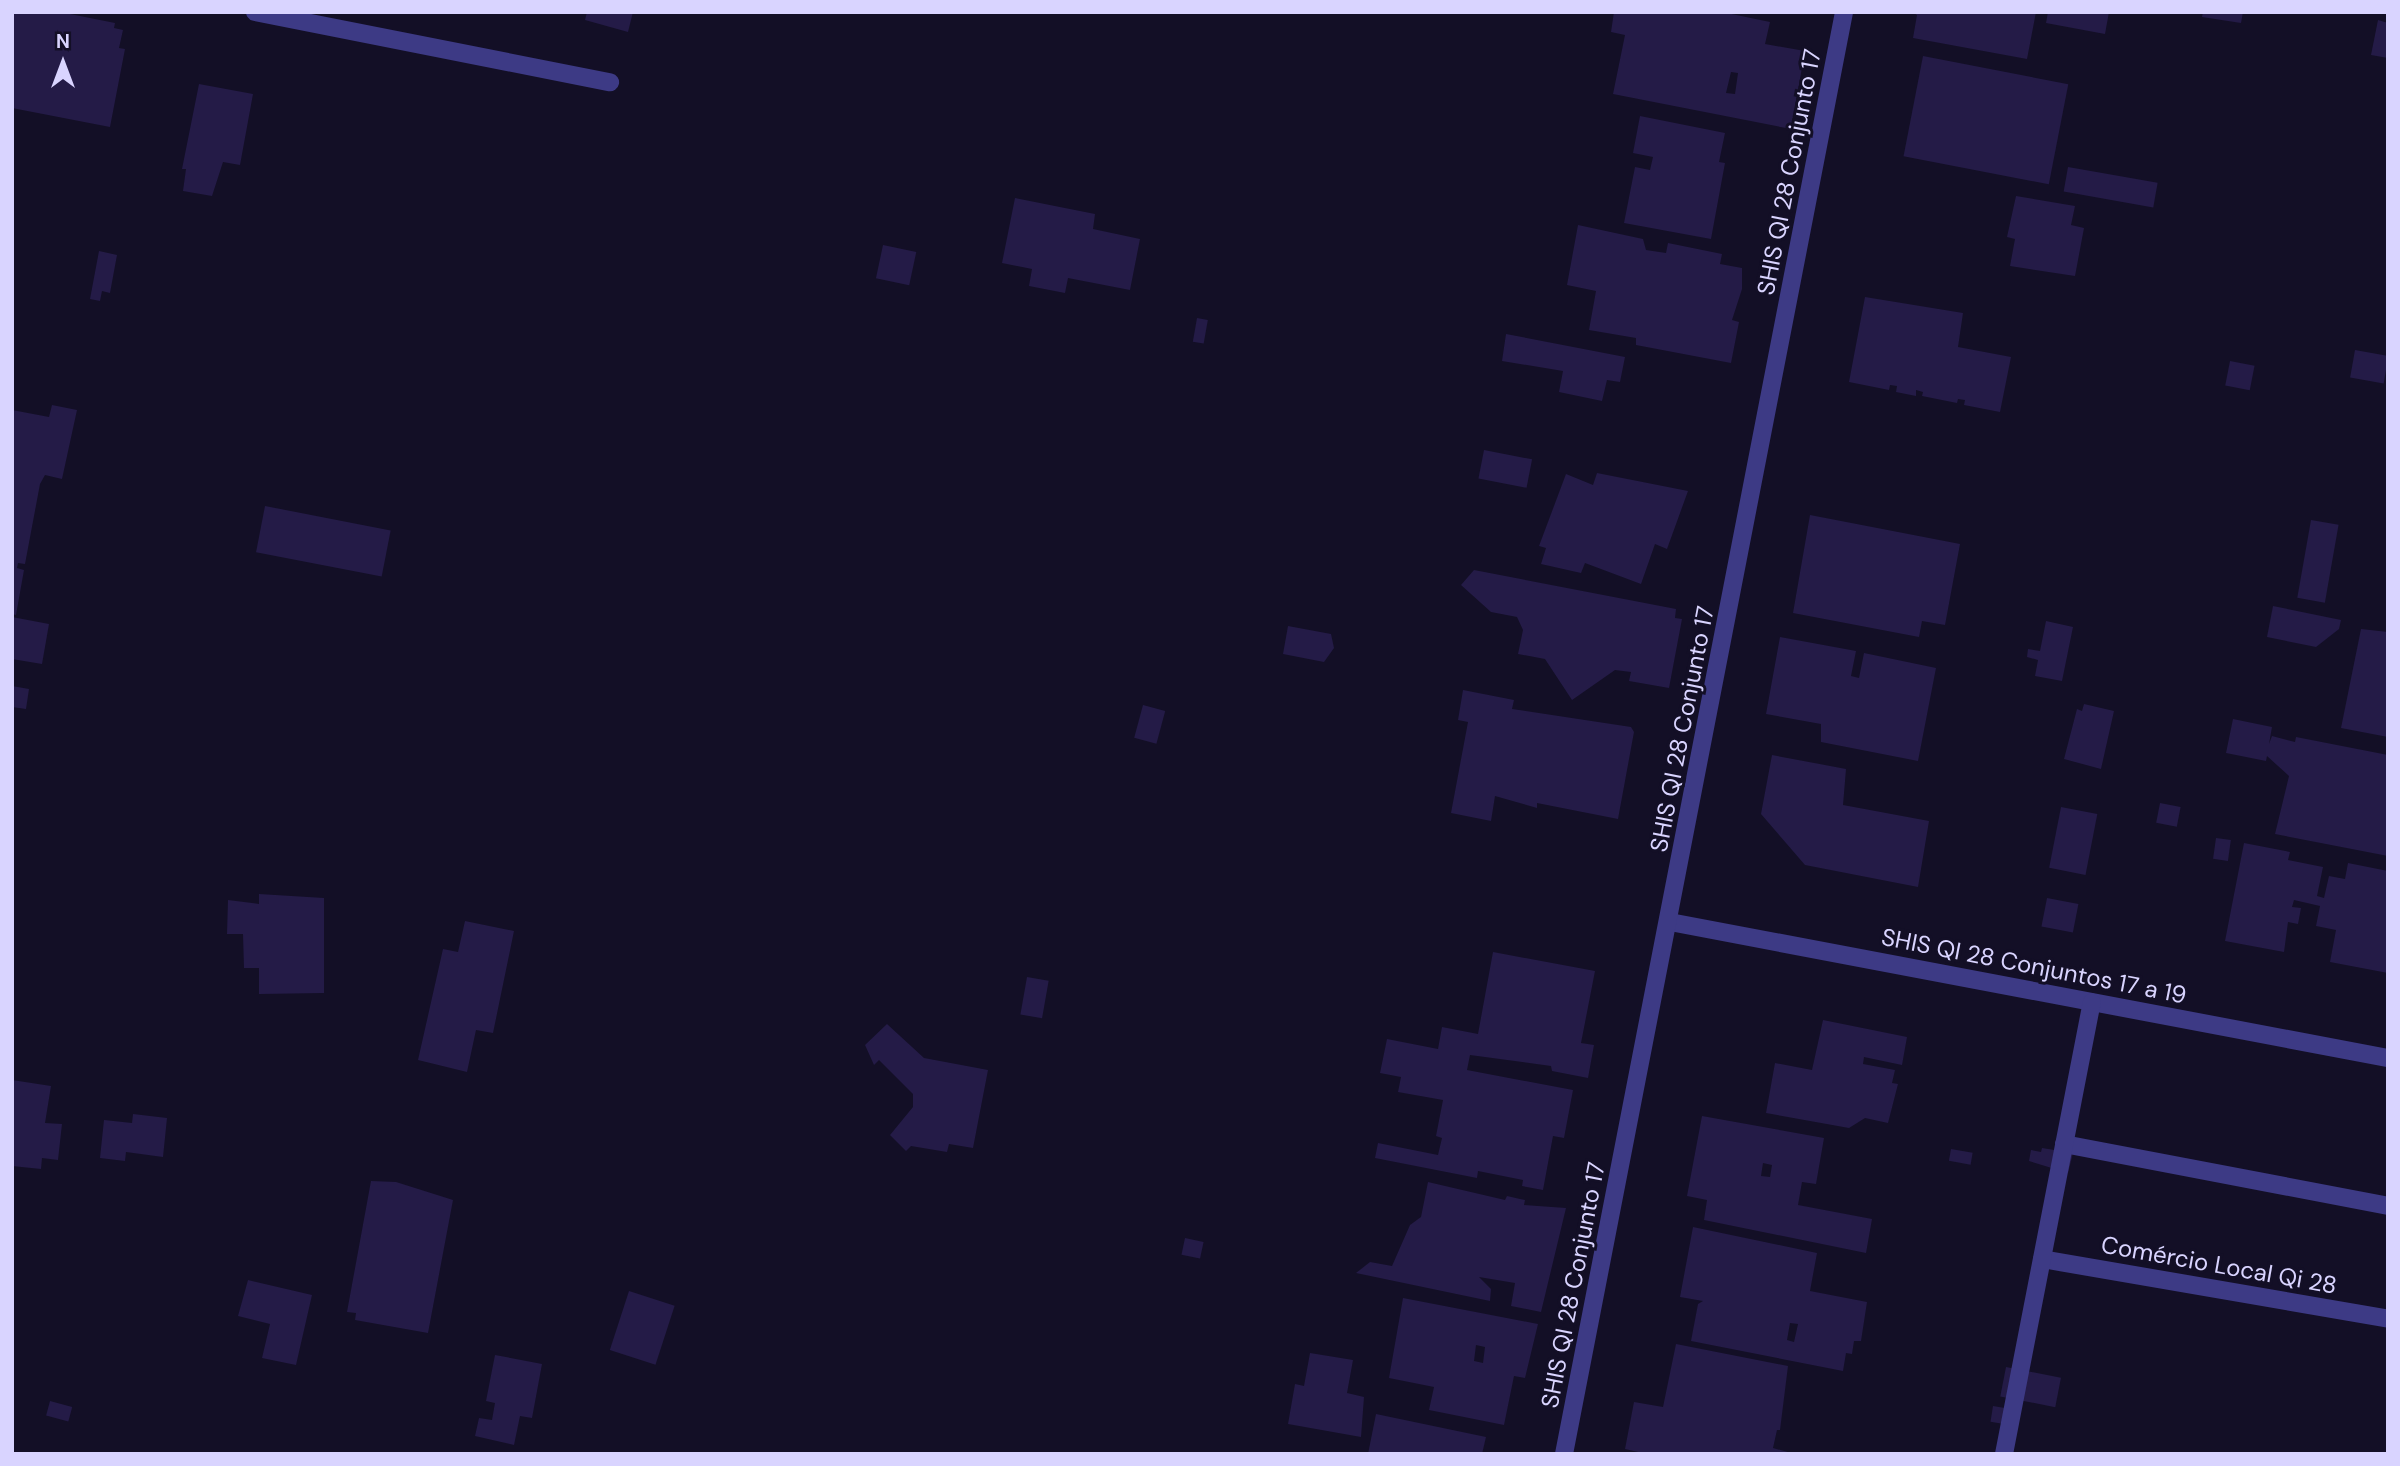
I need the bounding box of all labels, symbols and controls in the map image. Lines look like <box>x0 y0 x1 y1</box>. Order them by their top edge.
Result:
north arrow <box>28 28 98 98</box>
text: N <box>56 29 70 54</box>
street label: SHIS QI 28 Conjunto 17 <box>1751 47 1827 297</box>
street label: SHIS QI 28 Conjunto 17 <box>1644 604 1720 854</box>
street label: SHIS QI 28 Conjuntos 17 a 19 <box>1879 922 2189 1010</box>
street label: SHIS QI 28 Conjunto 17 <box>1535 1160 1611 1410</box>
street label: Comércio Local Qi 28 <box>2099 1230 2339 1300</box>

